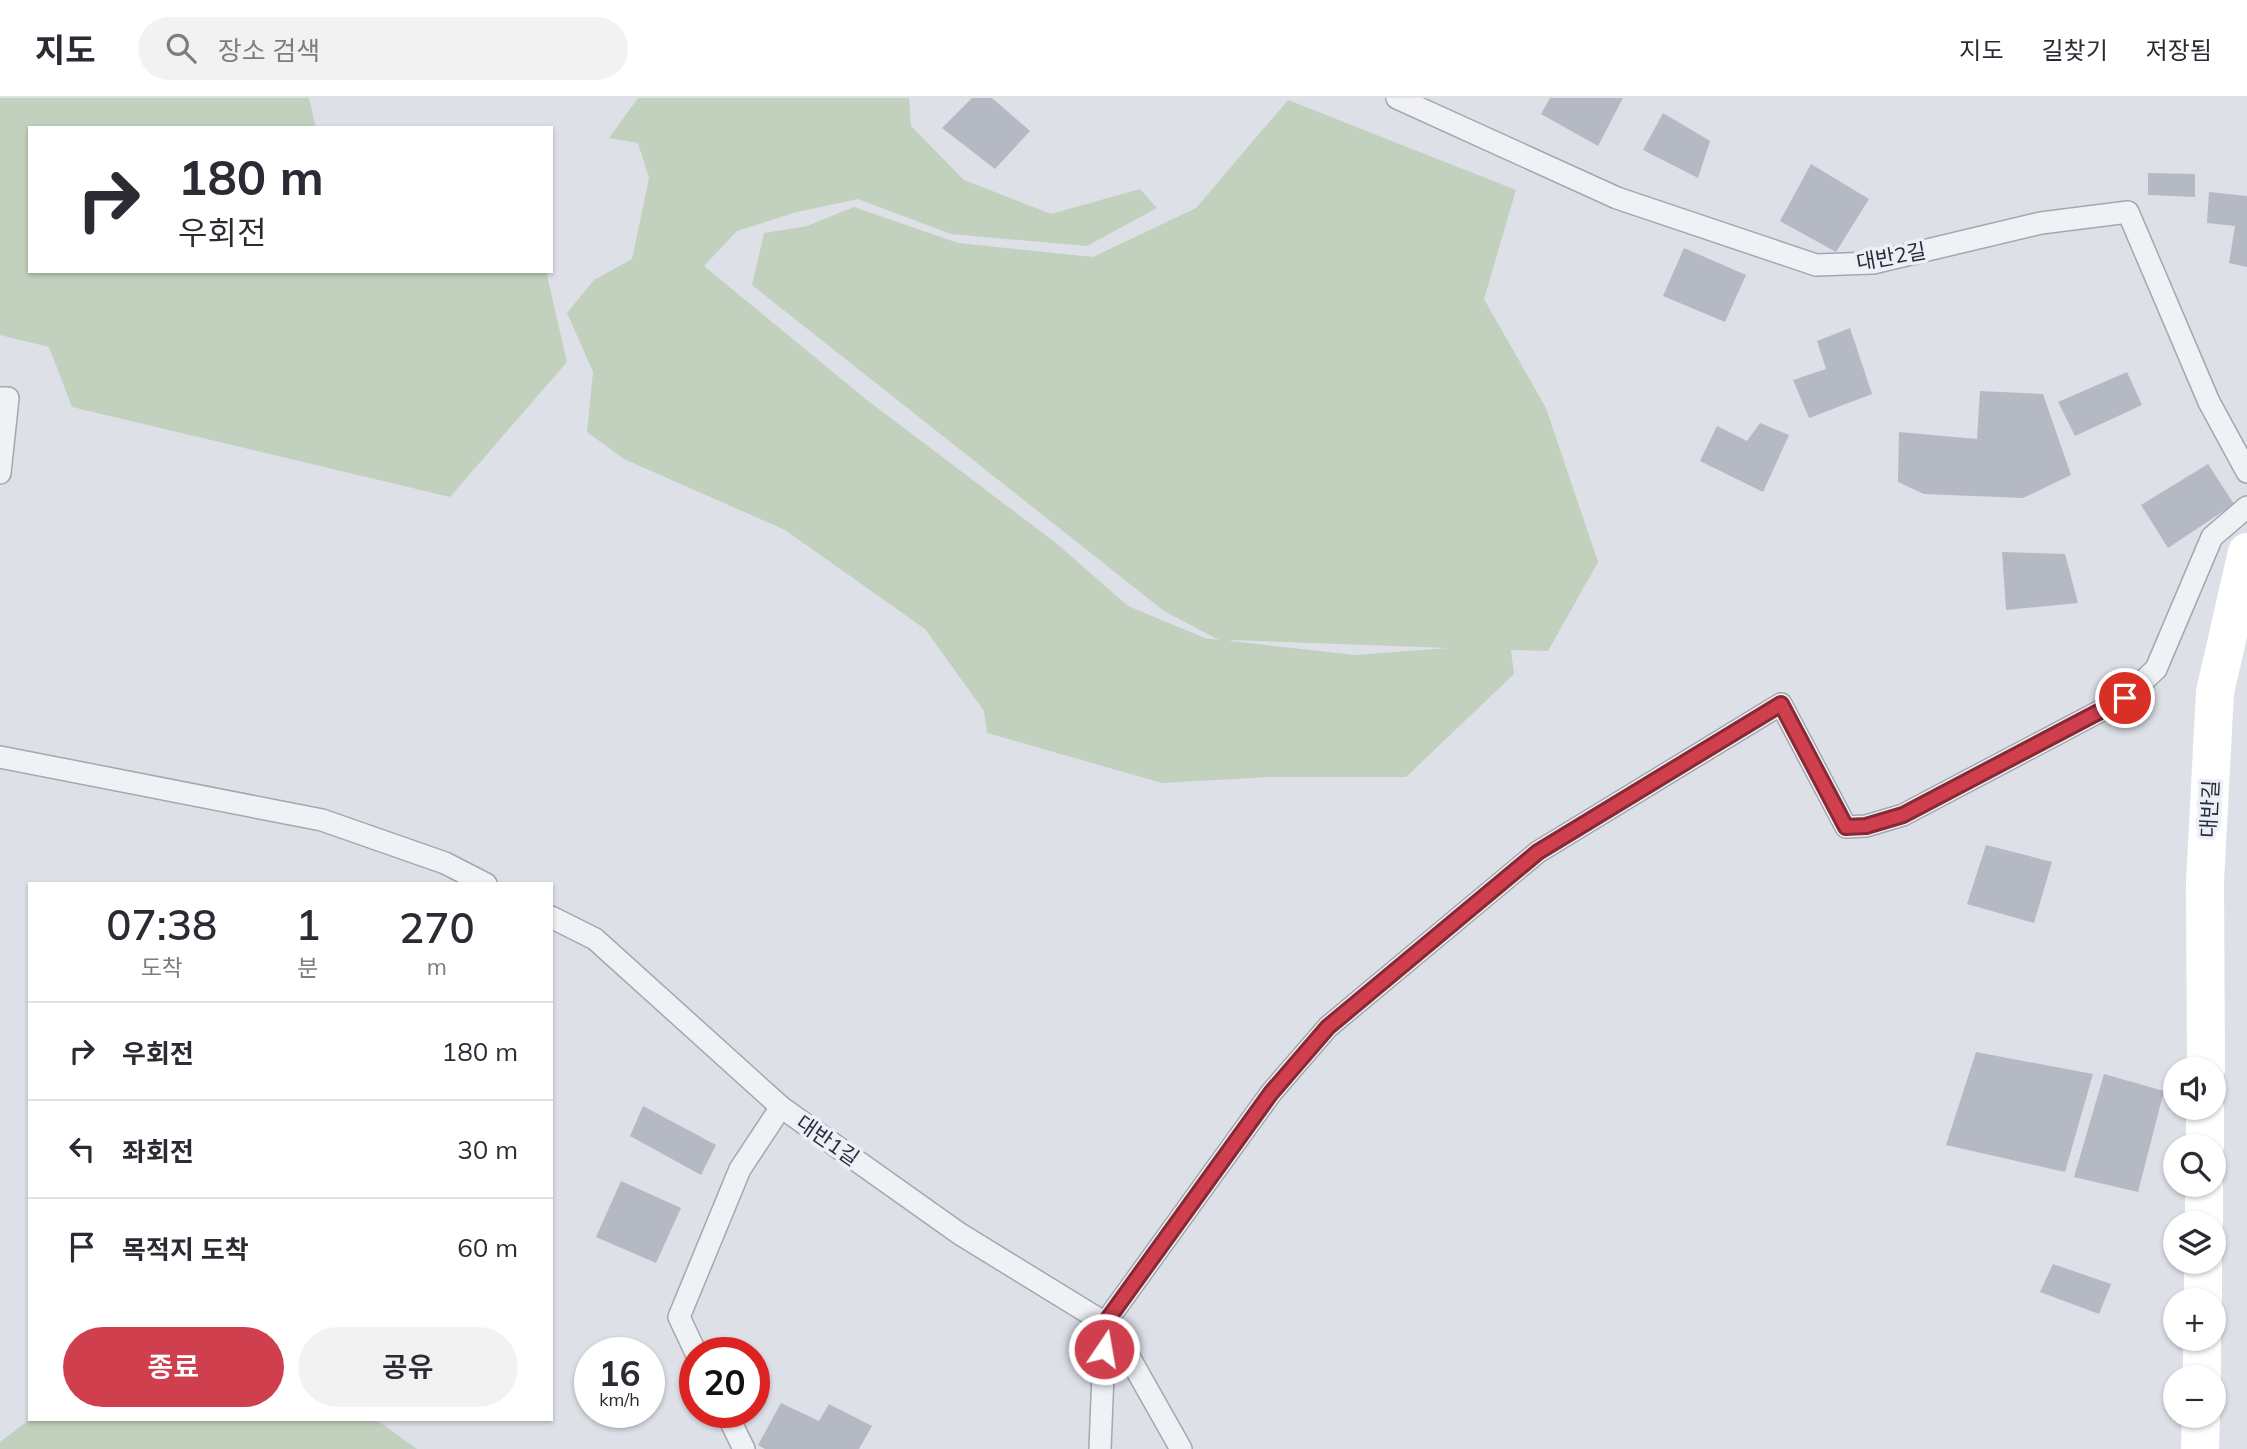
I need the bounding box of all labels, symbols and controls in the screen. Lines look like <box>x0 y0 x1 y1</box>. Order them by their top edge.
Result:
search box <box>138 17 628 80</box>
text: 지도 <box>35 29 96 70</box>
icon: search <box>162 29 200 67</box>
text: 장소 검색 <box>218 34 320 67</box>
text: 지도 <box>1959 35 2004 65</box>
text: 길찾기 <box>2042 35 2108 65</box>
text: 저장됨 <box>2146 35 2212 65</box>
text: 180 m <box>178 146 324 207</box>
icon: right <box>63 154 154 245</box>
text: 우회전 <box>178 212 266 252</box>
street label: 대반2길 <box>1854 237 1928 275</box>
pin <box>2095 668 2155 728</box>
icon: arrive <box>2106 679 2144 717</box>
street label: 대반길 <box>2195 779 2223 839</box>
text: 07:38 <box>106 898 217 951</box>
text: 1 <box>295 898 321 951</box>
text: 270 <box>399 901 475 954</box>
text: m <box>427 952 447 981</box>
text: 도착 <box>141 953 183 982</box>
text: 분 <box>297 953 319 982</box>
icon: right <box>63 1032 101 1070</box>
text: 180 m <box>442 1035 518 1068</box>
text: 우회전 <box>122 1037 194 1070</box>
map controls <box>2163 1057 2226 1428</box>
button: sound <box>2163 1057 2226 1120</box>
street label: 대반1길 <box>792 1109 864 1171</box>
icon: left <box>63 1130 101 1168</box>
text: 30 m <box>457 1133 518 1166</box>
button: search <box>2163 1134 2226 1197</box>
text: 좌회전 <box>122 1135 194 1168</box>
button: layers <box>2163 1211 2226 1274</box>
icon: arrive <box>63 1228 101 1266</box>
text: 60 m <box>457 1231 518 1264</box>
text: 목적지 도착 <box>122 1233 249 1266</box>
button: + <box>2163 1288 2226 1351</box>
position arrow <box>1067 1312 1141 1386</box>
button: 종료 <box>63 1327 284 1407</box>
button: 공유 <box>298 1327 518 1407</box>
speed limit sign: 20 <box>679 1337 770 1428</box>
text: 16 <box>598 1351 641 1395</box>
button: − <box>2163 1365 2226 1428</box>
text: km/h <box>599 1388 640 1411</box>

